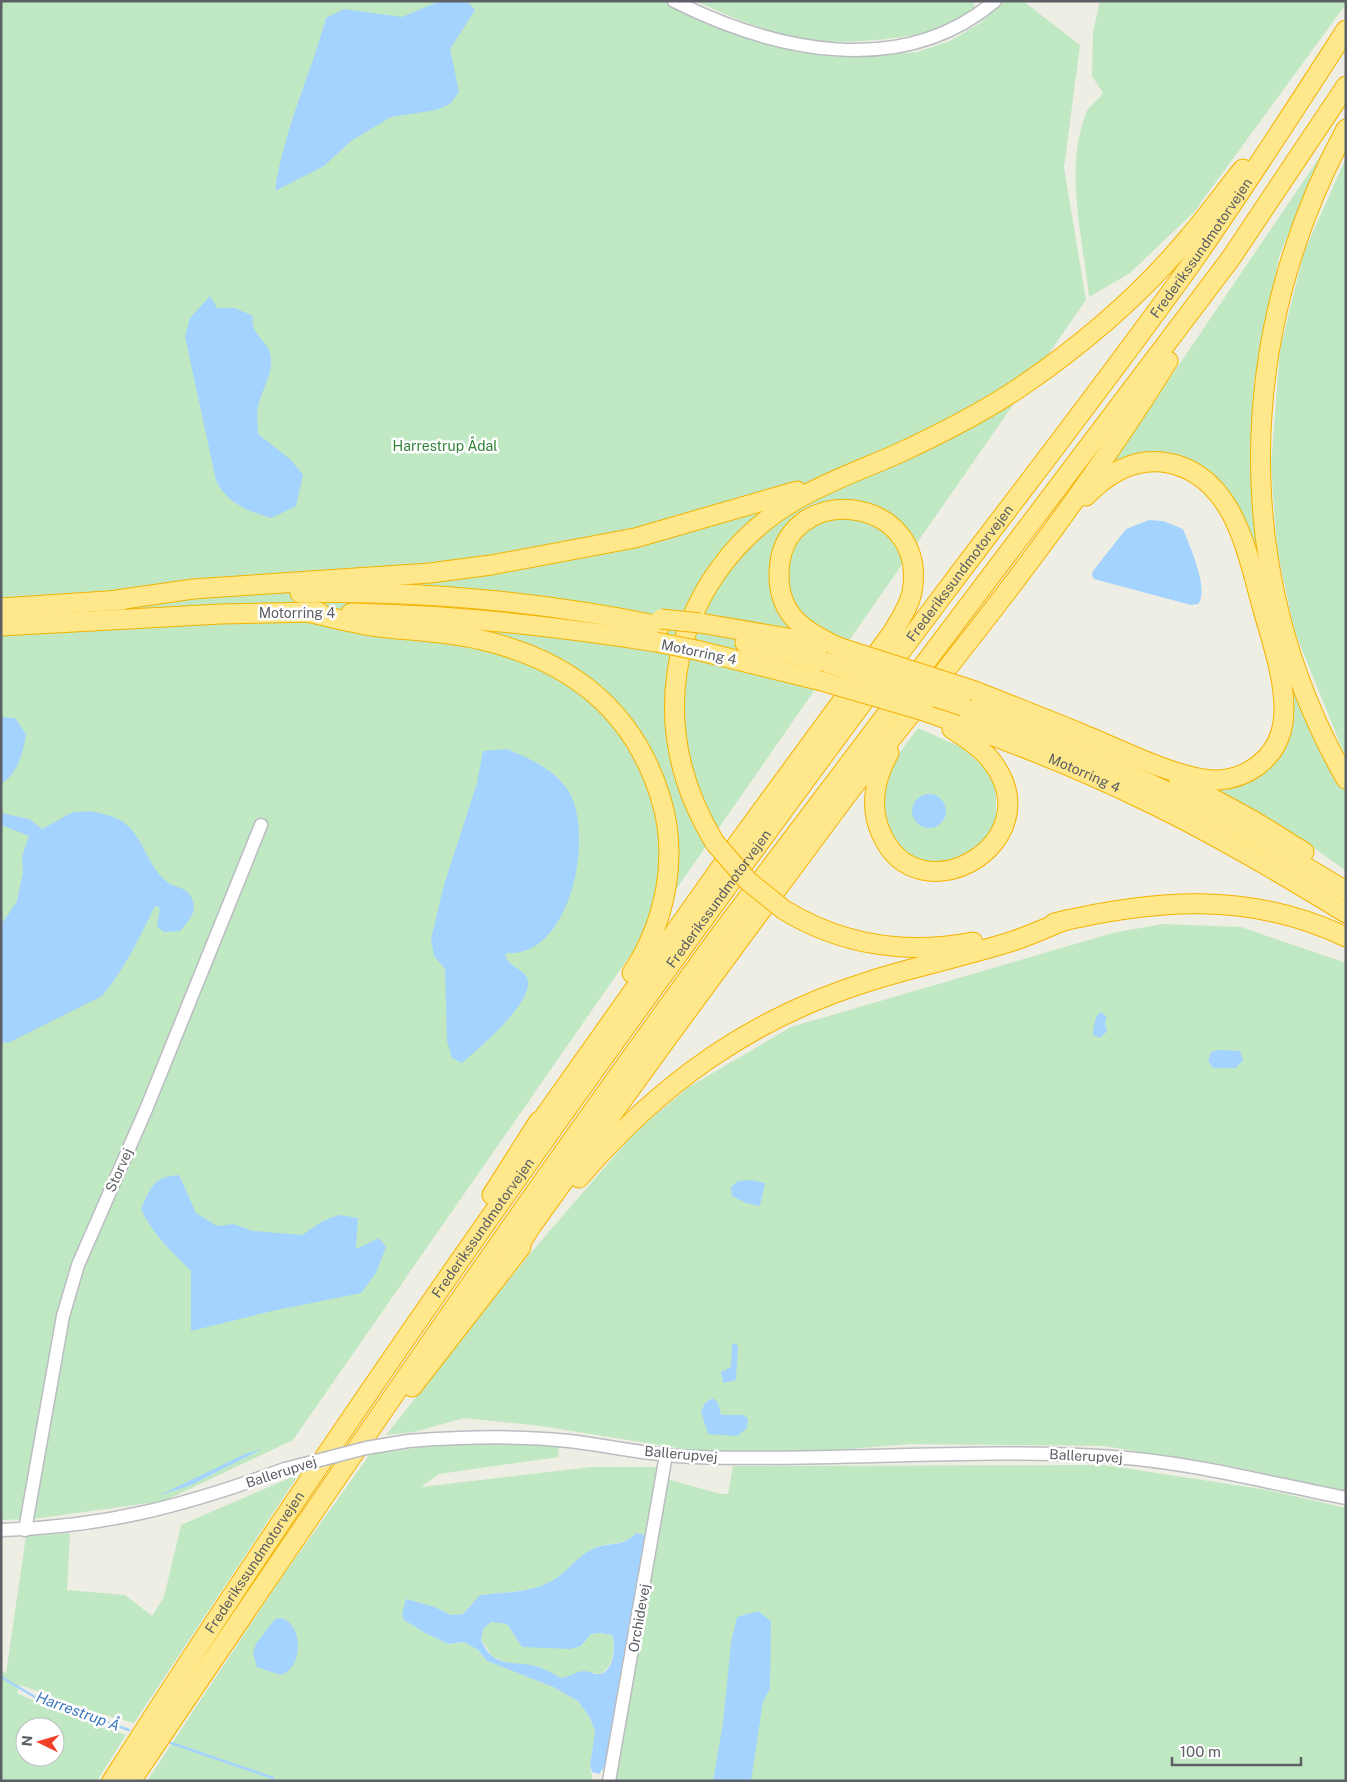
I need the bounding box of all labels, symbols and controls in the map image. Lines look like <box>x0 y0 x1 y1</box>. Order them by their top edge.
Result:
street label: Frederikssundmotorvejen <box>1147 175 1255 321</box>
park label: Harrestrup Ådal <box>393 436 497 454</box>
street label: Frederikssundmotorvejen <box>903 502 1016 644</box>
street label: Motorring 4 <box>259 605 335 621</box>
street label: Motorring 4 <box>660 636 738 668</box>
street label: Motorring 4 <box>1046 750 1123 796</box>
street label: Frederikssundmotorvejen <box>663 827 774 971</box>
street label: Storvej <box>102 1146 136 1194</box>
street label: Frederikssundmotorvejen <box>428 1155 537 1301</box>
street label: Ballerupvej <box>644 1443 718 1465</box>
street label: Ballerupvej <box>1049 1446 1123 1466</box>
street label: Ballerupvej <box>244 1453 318 1491</box>
street label: Frederikssundmotorvejen <box>202 1488 307 1636</box>
street label: Orchidevej <box>625 1583 653 1653</box>
water label: Harrestrup Å <box>34 1687 122 1734</box>
north arrow <box>15 1717 65 1767</box>
scale bar <box>1172 1734 1301 1766</box>
text: N <box>19 1735 35 1747</box>
text: 100 m <box>1180 1743 1221 1760</box>

